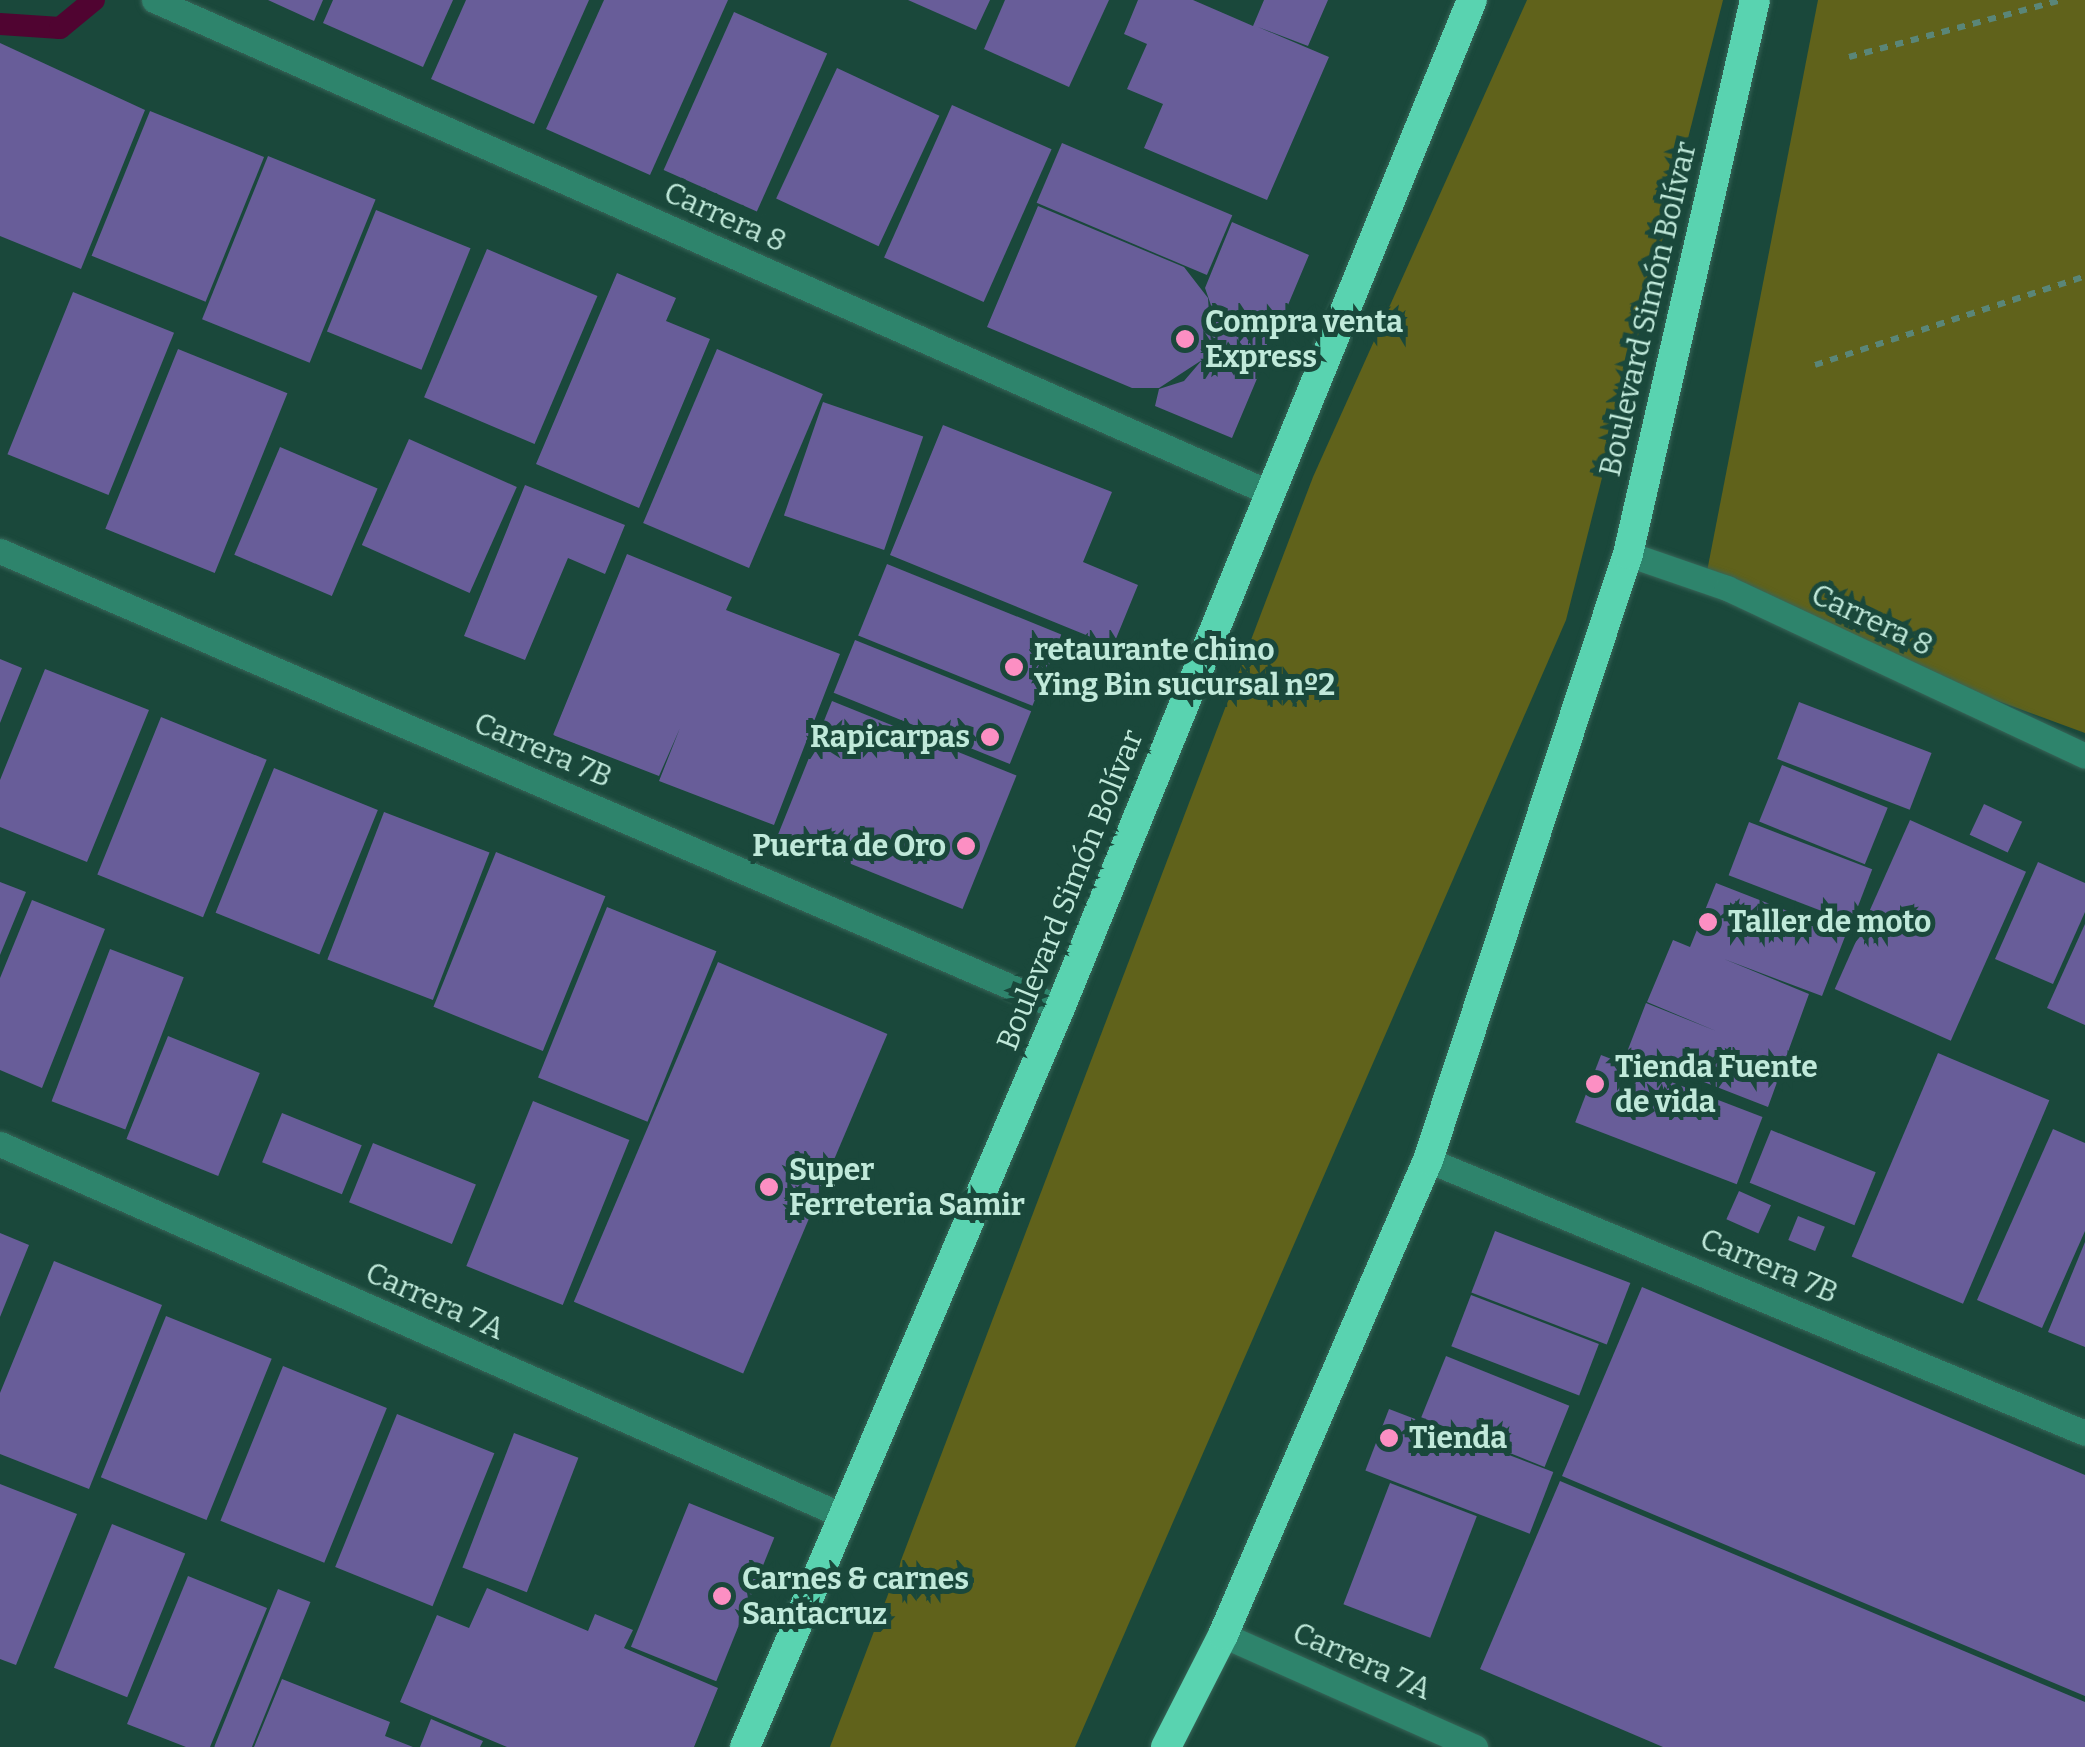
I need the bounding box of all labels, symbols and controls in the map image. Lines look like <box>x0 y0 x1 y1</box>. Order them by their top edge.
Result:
street label: Boulevard Simón Bolívar <box>1592 138 1704 480</box>
street label: Carrera 8 <box>658 174 792 260</box>
place label: Compra venta Express <box>1205 304 1403 374</box>
marker: Compra venta Express <box>1174 328 1196 350</box>
street label: Carrera 8 <box>1806 576 1938 664</box>
place label: retaurante chino Ying Bin sucursal nº2 <box>1034 632 1335 702</box>
marker: retaurante chino Ying Bin sucursal nº2 <box>1003 656 1025 678</box>
street label: Carrera 7B <box>469 705 617 795</box>
place label: Rapicarpas <box>810 719 970 755</box>
street label: Boulevard Simón Bolívar <box>989 725 1151 1055</box>
marker: Rapicarpas <box>979 726 1001 748</box>
place label: Puerta de Oro <box>752 828 946 864</box>
marker: Puerta de Oro <box>955 835 977 857</box>
place label: Taller de moto <box>1728 904 1931 940</box>
marker: Taller de moto <box>1697 911 1719 933</box>
place label: Tienda Fuente de vida <box>1615 1049 1818 1120</box>
marker: Tienda Fuente de vida <box>1584 1073 1606 1095</box>
place label: Super Ferreteria Samir <box>789 1152 1025 1222</box>
marker: Super Ferreteria Samir <box>758 1176 780 1198</box>
street label: Carrera 7B <box>1695 1221 1843 1311</box>
street label: Carrera 7A <box>360 1254 510 1348</box>
place label: Tienda <box>1409 1420 1507 1456</box>
marker: Tienda <box>1378 1427 1400 1449</box>
place label: Carnes & carnes Santacruz <box>742 1561 969 1632</box>
marker: Carnes & carnes Santacruz <box>711 1585 733 1607</box>
street label: Carrera 7A <box>1287 1614 1437 1708</box>

